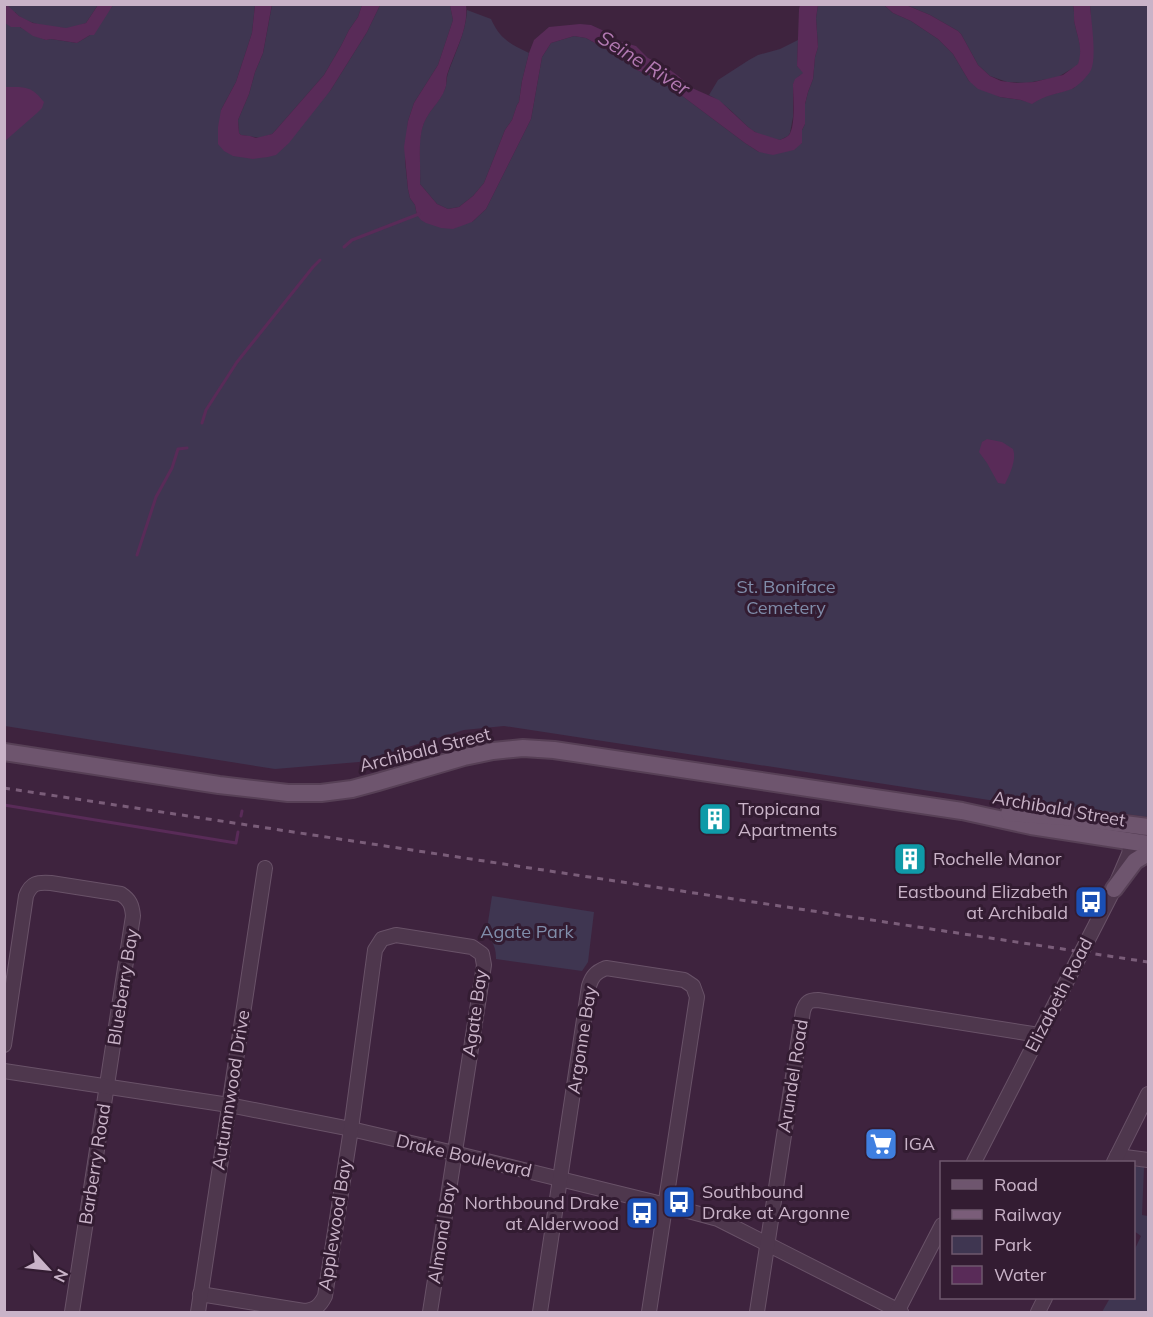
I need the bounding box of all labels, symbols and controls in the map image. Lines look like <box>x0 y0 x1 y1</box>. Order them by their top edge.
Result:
water label: Seine River <box>594 25 695 101</box>
park label: St. Boniface Cemetery <box>736 575 836 619</box>
street label: Archibald Street <box>357 722 493 777</box>
street label: Archibald Street <box>991 785 1127 832</box>
place label: Tropicana Apartments <box>738 797 838 841</box>
building icon: Tropicana Apartments <box>697 801 733 837</box>
building icon: Rochelle Manor <box>892 841 928 877</box>
place label: Rochelle Manor <box>933 847 1062 870</box>
place label: Eastbound Elizabeth at Archibald <box>897 880 1068 924</box>
bus stop icon: Eastbound Elizabeth at Archibald <box>1073 884 1109 920</box>
park label: Agate Park <box>480 920 574 943</box>
street label: Blueberry Bay <box>102 927 143 1047</box>
street label: Elizabeth Road <box>1020 934 1097 1056</box>
street label: Agate Bay <box>457 967 492 1058</box>
street label: Argonne Bay <box>562 984 601 1095</box>
street label: Autumnwood Drive <box>207 1008 255 1172</box>
street label: Arundel Road <box>772 1018 813 1134</box>
street label: Barberry Road <box>74 1102 115 1226</box>
supermarket icon: IGA <box>863 1126 899 1162</box>
street label: Drake Boulevard <box>394 1129 534 1182</box>
place label: IGA <box>904 1132 935 1155</box>
street label: Applewood Bay <box>313 1157 356 1292</box>
legend <box>940 1161 1135 1299</box>
text: Road <box>994 1173 1038 1196</box>
street label: Almond Bay <box>422 1180 461 1285</box>
place label: Southbound Drake at Argonne <box>702 1180 850 1224</box>
bus stop icon: Southbound Drake at Argonne <box>661 1184 697 1220</box>
place label: Northbound Drake at Alderwood <box>464 1191 619 1235</box>
bus stop icon: Northbound Drake at Alderwood <box>624 1195 660 1231</box>
text: Railway <box>994 1203 1062 1226</box>
text: Park <box>994 1233 1033 1256</box>
north arrow <box>18 1239 78 1299</box>
text: Water <box>994 1263 1047 1286</box>
text: N <box>50 1266 73 1286</box>

